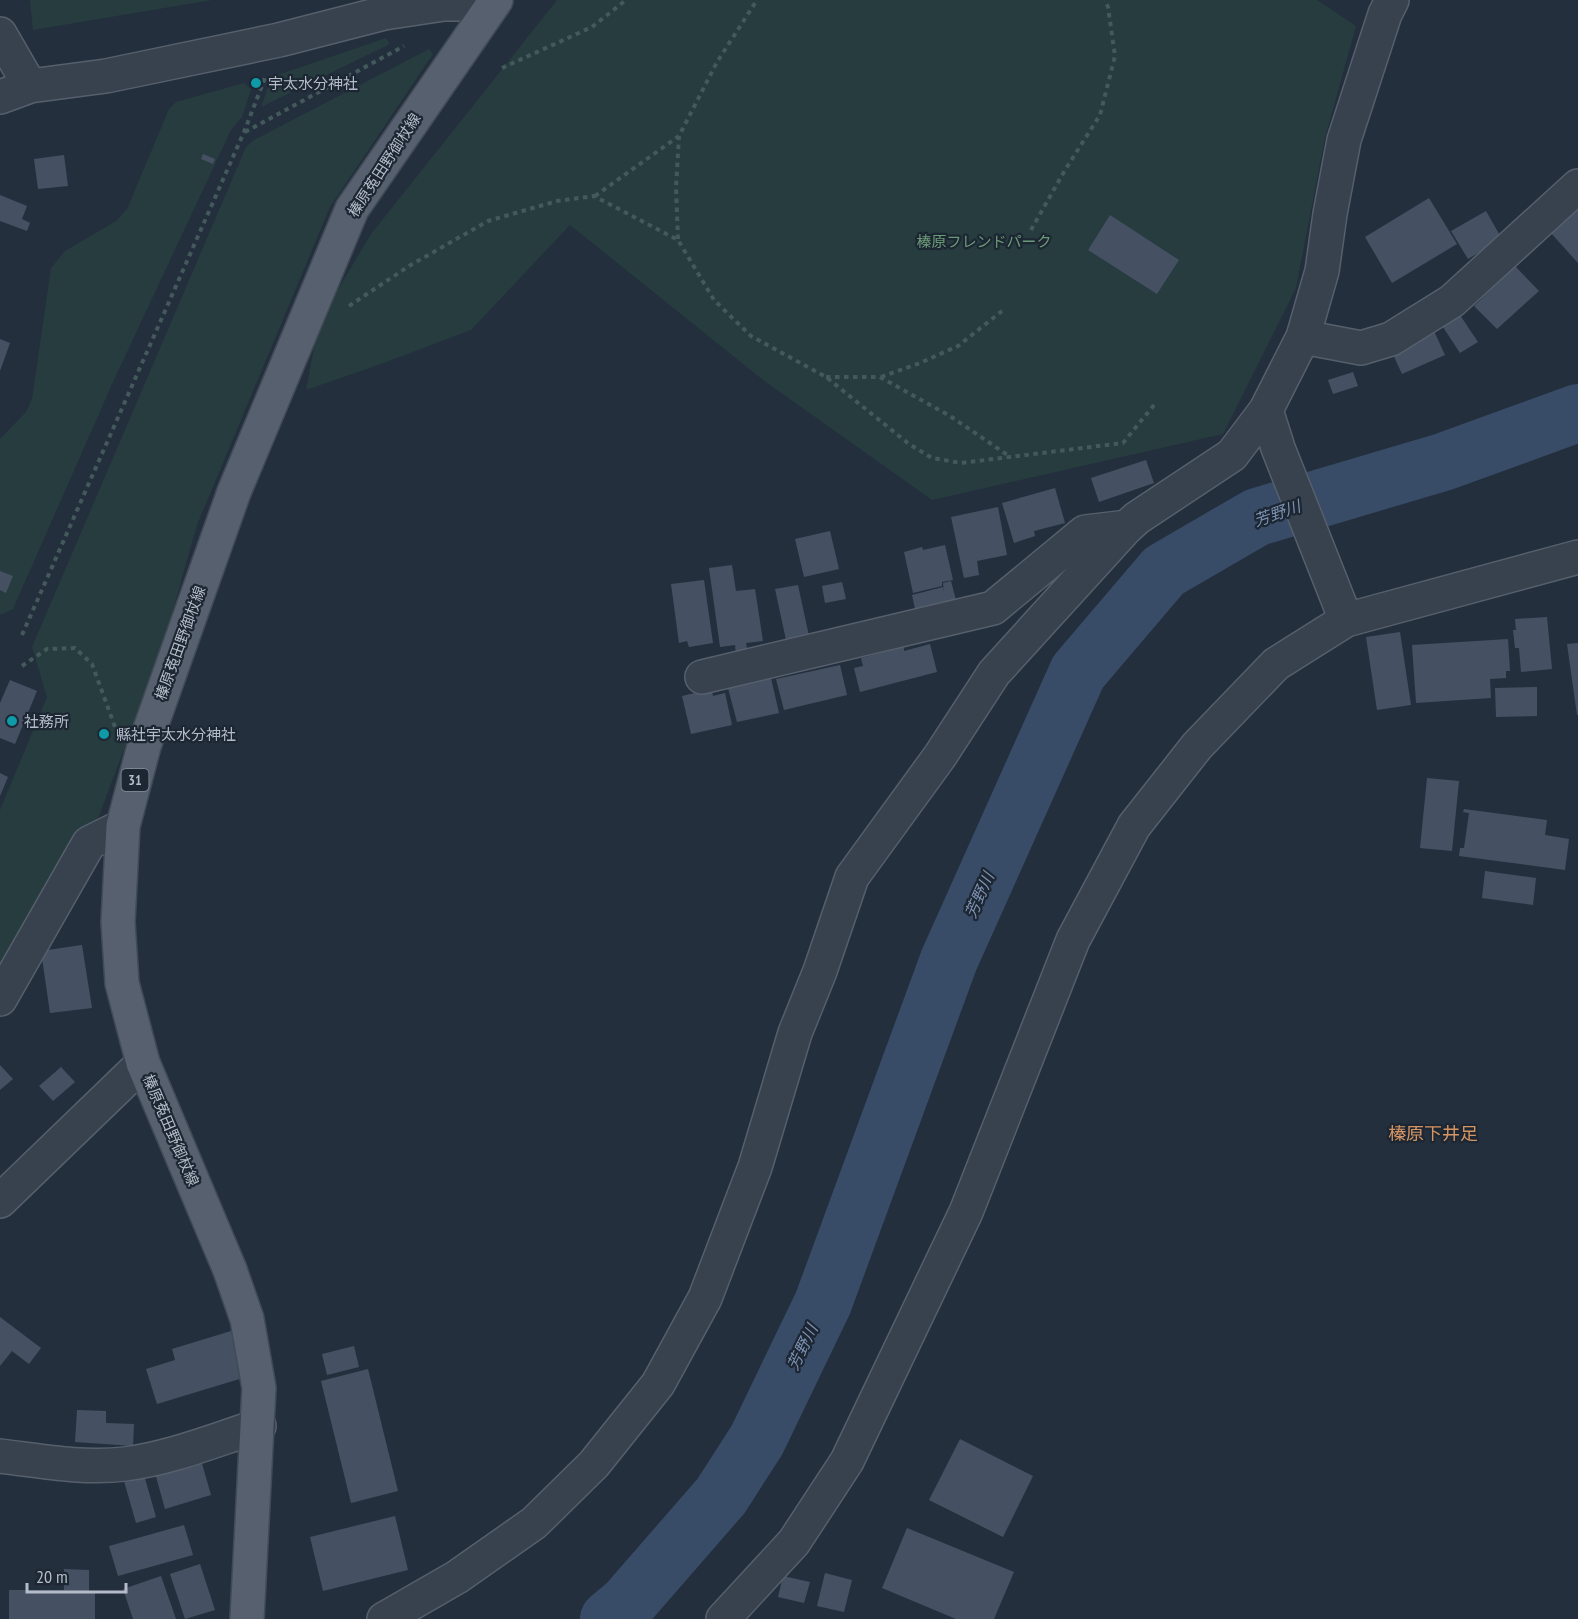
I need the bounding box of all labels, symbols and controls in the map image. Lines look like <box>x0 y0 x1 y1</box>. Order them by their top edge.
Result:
place label: 宇太水分神社 <box>268 74 358 93</box>
marker: 宇太水分神社 <box>249 76 263 90</box>
street label: 榛原菟田野御杖線 <box>343 109 425 221</box>
park label: 榛原フレンドパーク <box>916 232 1052 251</box>
water label: 芳野川 <box>1251 495 1305 530</box>
street label: 榛原菟田野御杖線 <box>151 583 209 703</box>
place label: 社務所 <box>24 712 69 731</box>
marker: 社務所 <box>5 714 19 728</box>
place label: 縣社宇太水分神社 <box>116 725 236 744</box>
marker: 縣社宇太水分神社 <box>97 727 111 741</box>
road number: 31 <box>122 769 148 791</box>
water label: 芳野川 <box>960 867 999 921</box>
street label: 榛原菟田野御杖線 <box>139 1071 203 1189</box>
district label: 榛原下井足 <box>1388 1122 1478 1145</box>
water label: 芳野川 <box>782 1319 822 1373</box>
scale bar <box>27 1556 126 1594</box>
text: 20 m <box>36 1565 68 1588</box>

